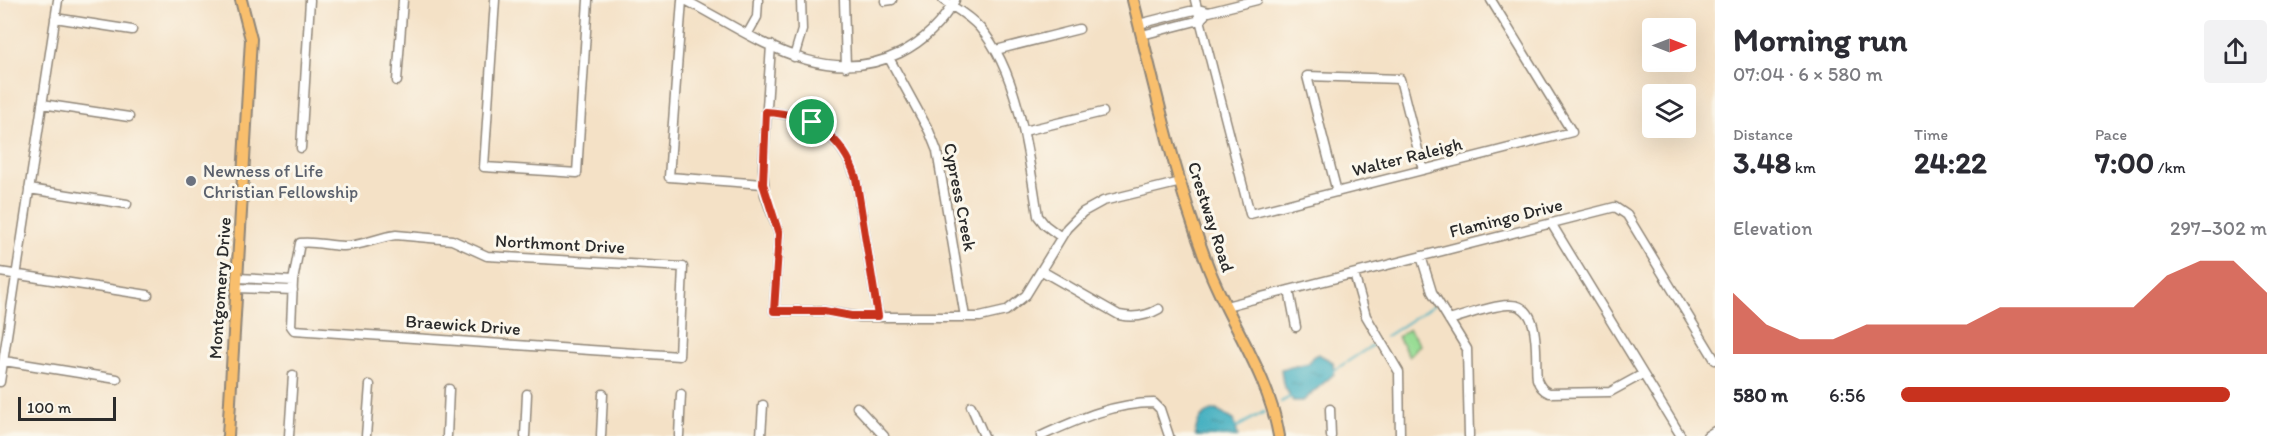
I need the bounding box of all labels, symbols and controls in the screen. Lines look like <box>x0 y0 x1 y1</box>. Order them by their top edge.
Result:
north arrow <box>1642 18 1696 72</box>
map controls <box>1642 18 1696 138</box>
text: Morning run <box>1733 20 1908 59</box>
button: share <box>2204 20 2267 83</box>
text: 07:04 · 6 × 580 m <box>1733 62 1883 86</box>
button: layers <box>1642 84 1696 138</box>
pin <box>786 96 837 147</box>
icon: arrive <box>795 105 828 138</box>
text: Distance <box>1733 125 1793 144</box>
text: Time <box>1914 125 1948 144</box>
text: Pace <box>2095 125 2127 144</box>
street label: Walter Raleigh <box>1350 133 1465 181</box>
street label: Cypress Creek <box>939 141 981 254</box>
text: 3.48 <box>1733 144 1791 181</box>
text: 24:22 <box>1914 144 1987 181</box>
text: 7:00 <box>2095 144 2154 181</box>
text: km <box>1791 158 1816 177</box>
text: /km <box>2154 158 2186 177</box>
street label: Crestway Road <box>1183 159 1239 275</box>
place label: Newness of Life Christian Fellowship <box>203 160 358 203</box>
marker: Newness of Life Christian Fellowship <box>184 174 198 188</box>
street label: Flamingo Drive <box>1447 193 1565 243</box>
street label: Montgomery Drive <box>204 216 236 360</box>
text: Elevation <box>1733 216 1812 240</box>
text: 297–302 m <box>2170 216 2267 240</box>
street label: Northmont Drive <box>494 230 626 258</box>
street label: Braewick Drive <box>405 310 521 340</box>
text: 580 m <box>1733 383 1788 407</box>
text: 6:56 <box>1829 383 1866 407</box>
scale bar <box>18 394 116 422</box>
text: 100 m <box>27 398 71 417</box>

